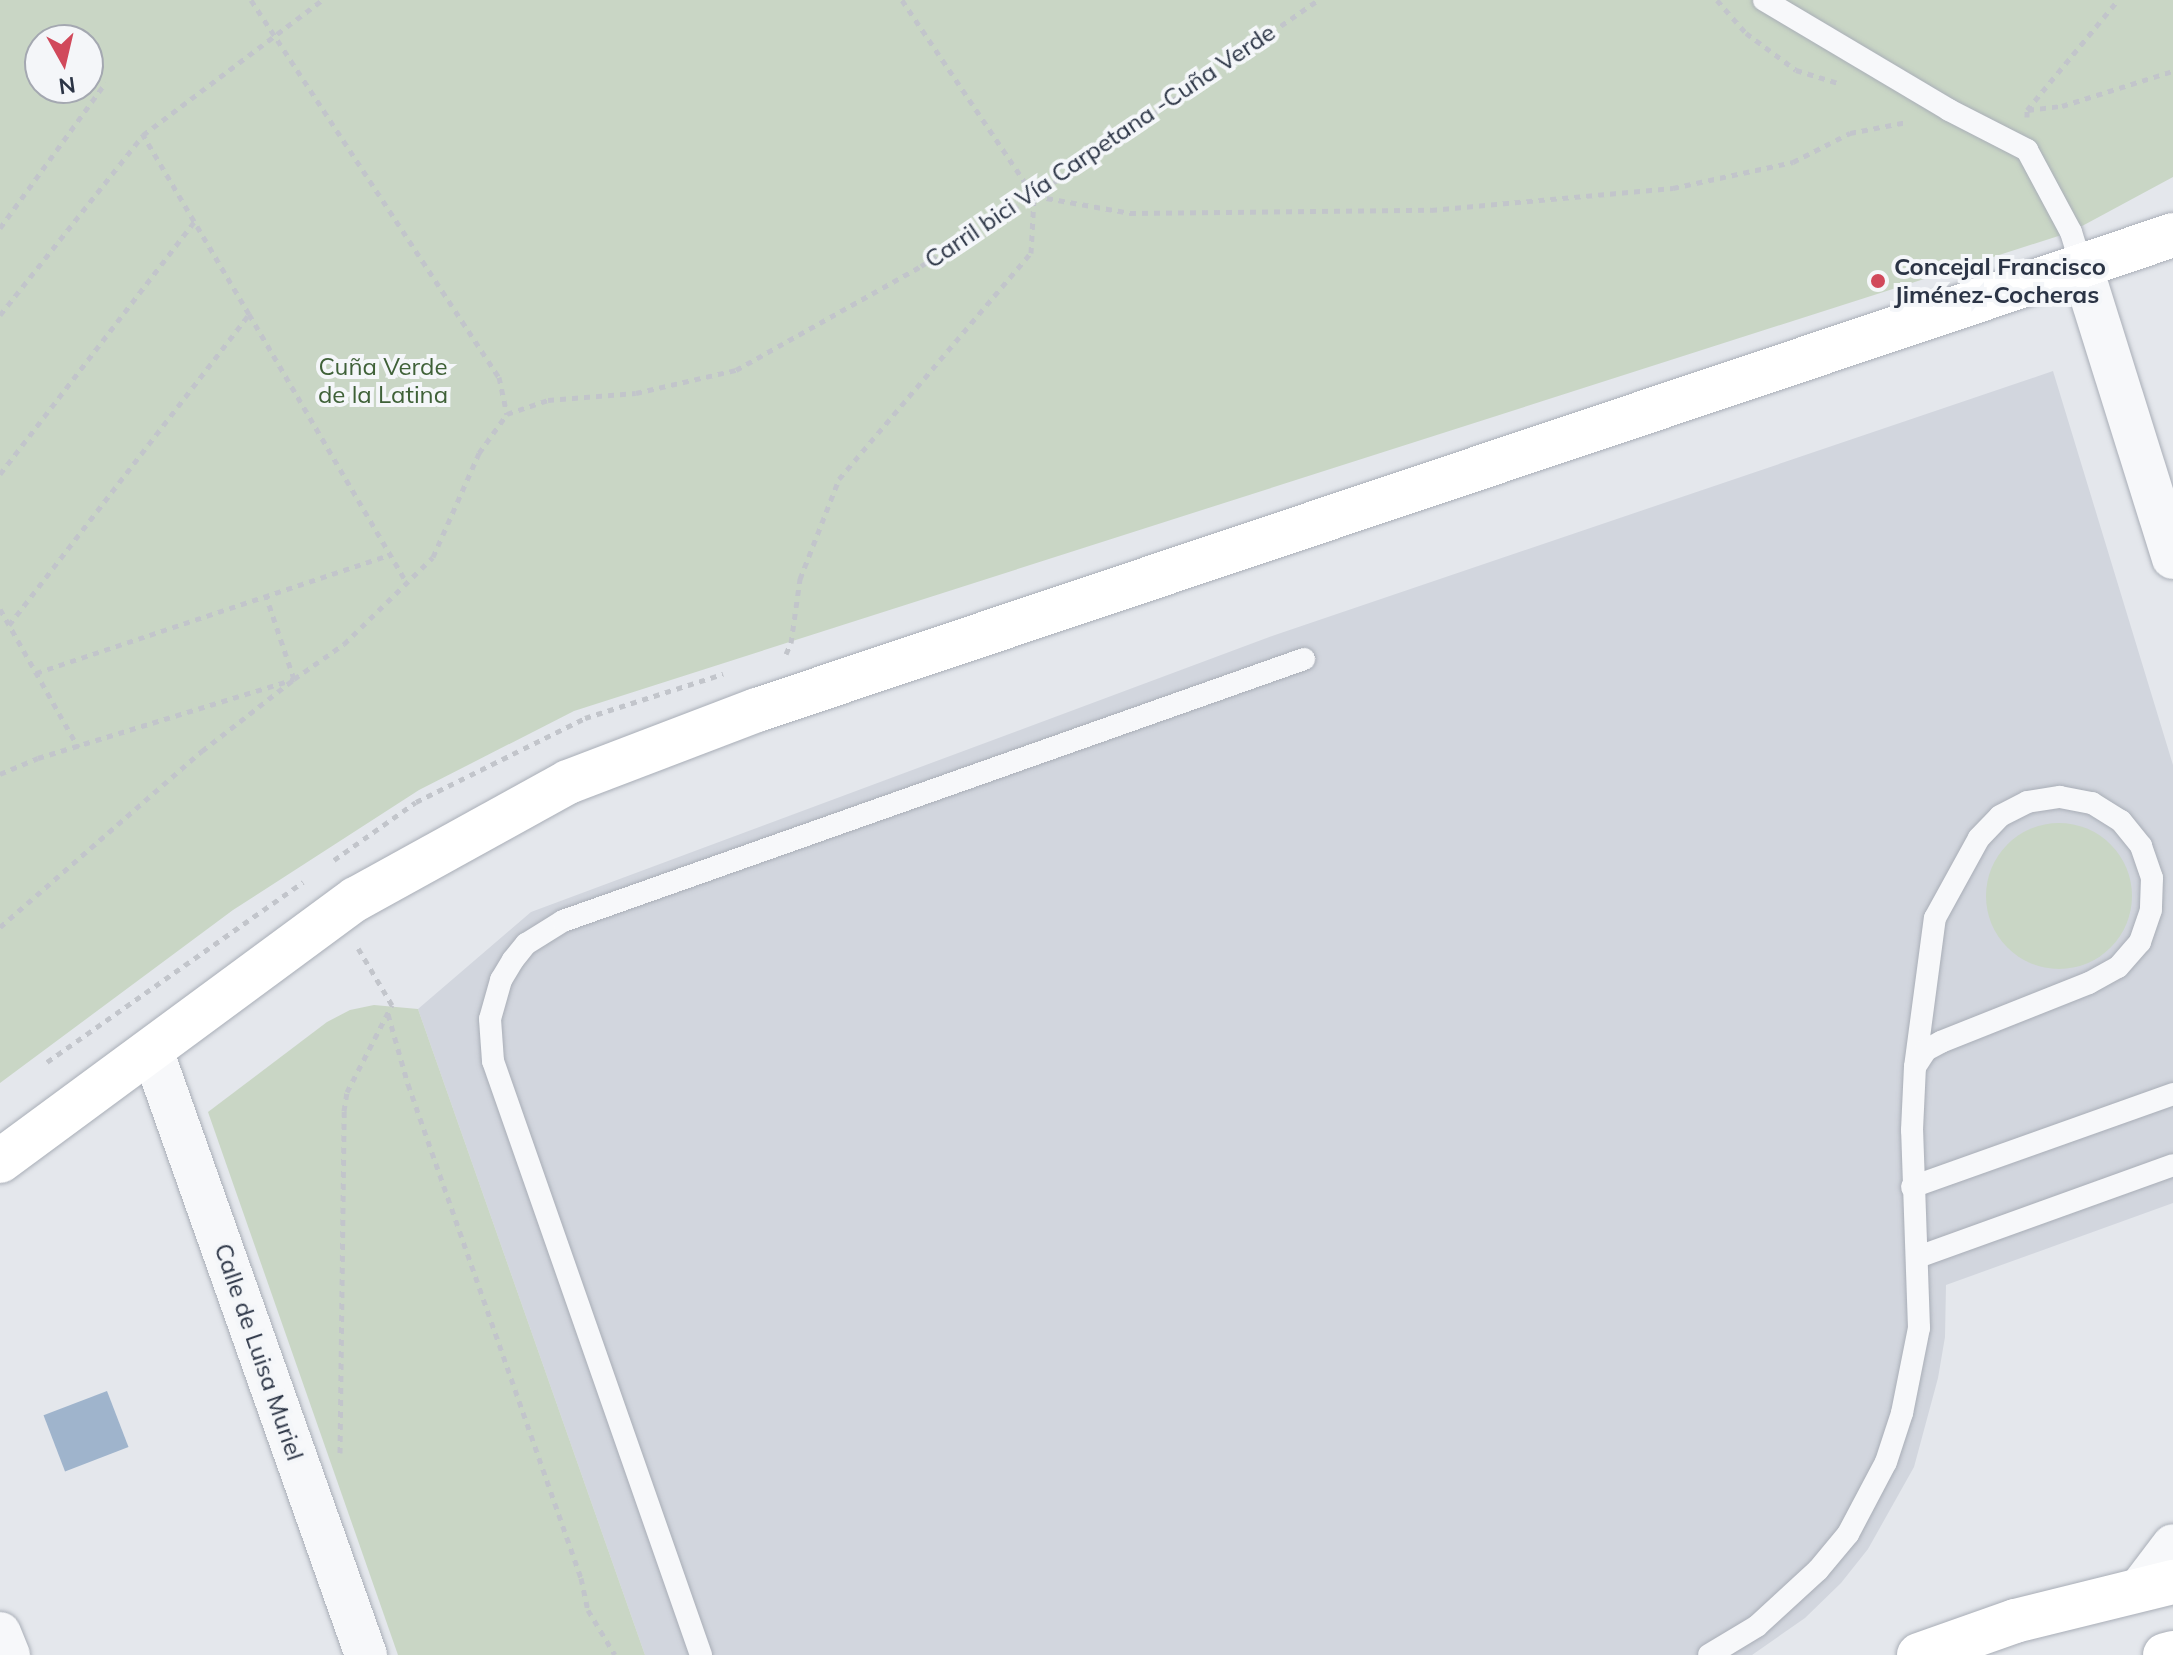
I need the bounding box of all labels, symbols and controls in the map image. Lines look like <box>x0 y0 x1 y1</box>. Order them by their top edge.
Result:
street label: Carril bici Vía Carpetana -Cuña Verde <box>919 18 1281 274</box>
north arrow <box>24 24 104 104</box>
text: N <box>57 71 77 101</box>
place label: Concejal Francisco Jiménez-Cocheras <box>1894 253 2106 309</box>
marker: Concejal Francisco Jiménez-Cocheras <box>1869 272 1887 290</box>
park label: Cuña Verde de la Latina <box>318 353 448 409</box>
street label: Calle de Luisa Muriel <box>208 1240 310 1464</box>

